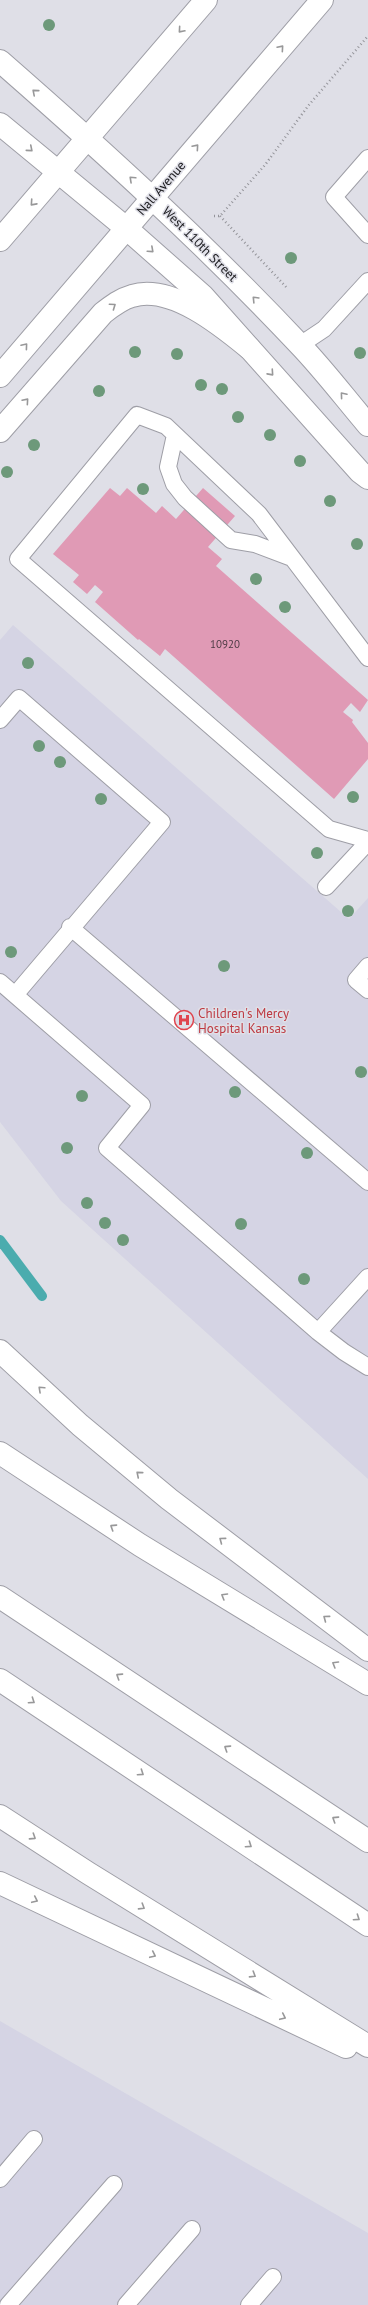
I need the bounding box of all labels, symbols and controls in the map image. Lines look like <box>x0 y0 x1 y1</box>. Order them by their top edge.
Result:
one-way arrow <box>179 25 186 33</box>
one-way arrow <box>276 45 283 53</box>
one-way arrow <box>33 90 40 97</box>
one-way arrow <box>191 144 198 151</box>
one-way arrow <box>25 145 32 152</box>
street label: Nall Avenue <box>133 157 189 219</box>
one-way arrow <box>129 176 137 184</box>
one-way arrow <box>30 198 37 206</box>
street label: West 110th Street <box>159 203 242 286</box>
one-way arrow <box>147 245 154 252</box>
one-way arrow <box>252 296 260 304</box>
one-way arrow <box>109 304 116 311</box>
one-way arrow <box>21 343 28 351</box>
one-way arrow <box>267 368 274 376</box>
one-way arrow <box>340 392 347 400</box>
one-way arrow <box>21 399 28 406</box>
house number: 10920 <box>210 637 240 651</box>
place label: Children's Mercy Hospital Kansas <box>198 1005 289 1037</box>
hospital icon: Children's Mercy Hospital Kansas <box>173 1009 195 1031</box>
one-way arrow <box>38 1386 46 1394</box>
one-way arrow <box>136 1472 144 1479</box>
one-way arrow <box>110 1524 117 1532</box>
one-way arrow <box>220 1538 227 1545</box>
one-way arrow <box>221 1593 228 1601</box>
one-way arrow <box>323 1616 330 1623</box>
one-way arrow <box>332 1661 339 1668</box>
one-way arrow <box>116 1674 123 1681</box>
one-way arrow <box>28 1696 35 1703</box>
one-way arrow <box>224 1745 231 1752</box>
one-way arrow <box>136 1768 143 1775</box>
one-way arrow <box>333 1817 340 1824</box>
one-way arrow <box>29 1832 36 1840</box>
one-way arrow <box>245 1841 252 1848</box>
one-way arrow <box>31 1895 39 1903</box>
one-way arrow <box>138 1902 145 1909</box>
one-way arrow <box>353 1913 360 1920</box>
one-way arrow <box>149 1950 156 1958</box>
one-way arrow <box>249 1970 256 1978</box>
one-way arrow <box>279 2012 286 2020</box>

